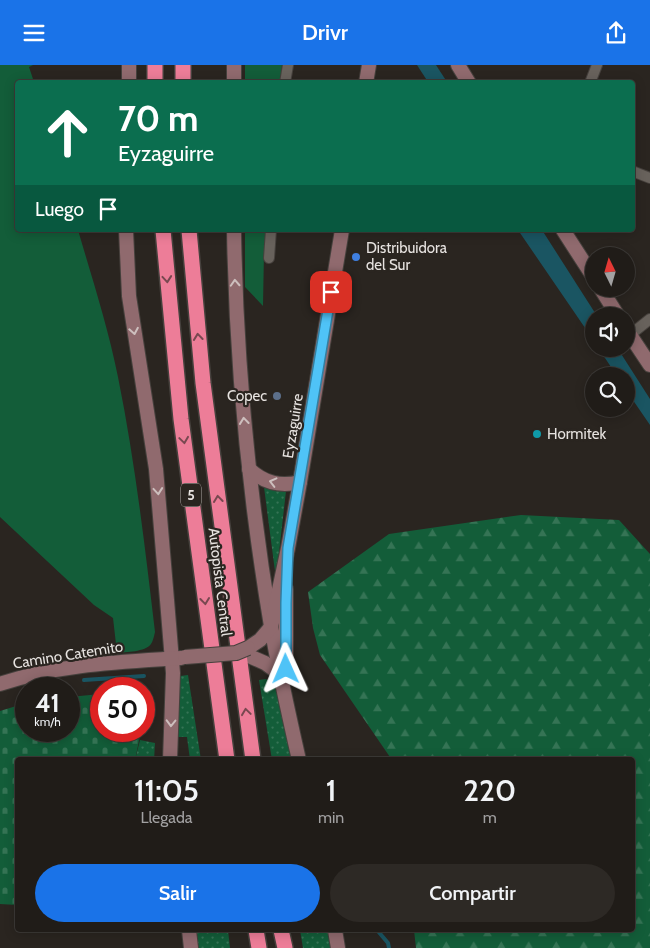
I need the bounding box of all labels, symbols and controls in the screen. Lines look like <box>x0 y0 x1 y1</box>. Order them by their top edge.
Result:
icon: menu <box>20 19 48 47</box>
text: Drivr <box>302 19 348 46</box>
icon: share <box>602 19 630 47</box>
text: 70 m <box>118 97 199 140</box>
icon: ahead <box>35 100 100 165</box>
text: Eyzaguirre <box>118 140 214 167</box>
icon: arrive <box>94 195 122 223</box>
text: Luego <box>35 198 84 221</box>
place label: Distribuidora del Sur <box>366 239 448 274</box>
north arrow <box>585 247 635 297</box>
map controls <box>585 247 635 417</box>
marker: Distribuidora del Sur <box>350 251 362 263</box>
pin <box>310 271 352 313</box>
one-way arrow <box>161 275 172 283</box>
one-way arrow <box>229 278 240 286</box>
icon: arrive <box>317 278 345 306</box>
button: sound <box>585 307 635 357</box>
one-way arrow <box>128 326 138 335</box>
one-way arrow <box>193 333 204 341</box>
button: search <box>585 367 635 417</box>
place label: Copec <box>227 387 267 405</box>
marker: Copec <box>271 390 283 402</box>
street label: Eyzaguirre <box>279 392 307 460</box>
one-way arrow <box>239 416 250 424</box>
place label: Hormitek <box>547 425 606 443</box>
marker: Hormitek <box>531 428 543 440</box>
one-way arrow <box>178 436 188 445</box>
one-way arrow <box>269 478 278 488</box>
road number: 5 <box>181 483 201 507</box>
one-way arrow <box>152 488 163 496</box>
one-way arrow <box>213 494 224 502</box>
street label: Autopista Central <box>204 527 236 638</box>
one-way arrow <box>199 598 210 606</box>
street label: Camino Catemito <box>12 637 124 673</box>
position arrow <box>259 642 311 694</box>
speed limit sign: 50 <box>90 677 155 742</box>
text: 41 <box>35 688 60 718</box>
one-way arrow <box>241 707 252 715</box>
text: km/h <box>34 714 61 729</box>
one-way arrow <box>166 720 176 727</box>
text: 11:05 <box>134 772 199 809</box>
text: 1 <box>326 772 336 809</box>
text: 220 <box>463 772 516 809</box>
text: Llegada <box>140 808 193 827</box>
text: min <box>318 808 344 827</box>
text: m <box>483 808 497 827</box>
button: Salir <box>35 864 320 922</box>
button: Compartir <box>330 864 615 922</box>

